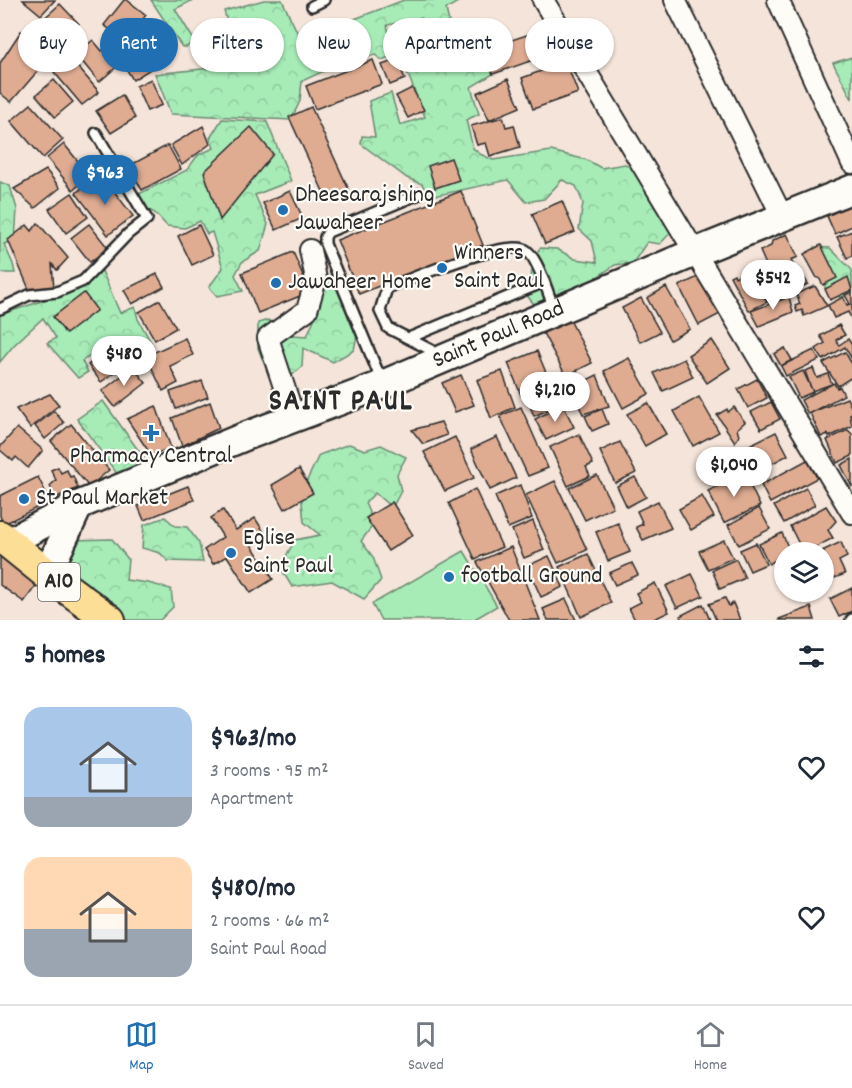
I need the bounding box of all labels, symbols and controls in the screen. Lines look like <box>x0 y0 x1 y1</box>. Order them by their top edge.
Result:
chip: Buy <box>18 18 88 72</box>
chip: Rent <box>100 18 178 72</box>
chip: Filters <box>190 18 284 72</box>
chip: New <box>296 18 371 72</box>
chip: Apartment <box>383 18 513 72</box>
chip: House <box>525 18 614 72</box>
pin: $963 <box>69 155 141 206</box>
text: $963 <box>86 160 124 188</box>
place label: Dheesarajshing Jawaheer <box>295 179 434 241</box>
marker: Dheesarajshing Jawaheer <box>276 203 290 217</box>
place label: Winners Saint Paul <box>454 237 544 299</box>
pin: $542 <box>737 260 809 311</box>
marker: Winners Saint Paul <box>435 261 449 275</box>
text: $542 <box>755 265 791 293</box>
place label: Jawaheer Home <box>288 266 431 300</box>
marker: Jawaheer Home <box>269 276 283 290</box>
street label: Saint Paul Road <box>428 292 570 378</box>
pin: $480 <box>88 336 160 387</box>
text: $480 <box>105 341 143 369</box>
pin: $1,210 <box>506 372 604 423</box>
text: $1,210 <box>534 377 576 405</box>
district label: SAINT PAUL <box>269 382 413 425</box>
marker: Pharmacy Central <box>144 426 158 440</box>
place label: Pharmacy Central <box>70 440 233 474</box>
pin: $1,040 <box>685 447 783 498</box>
text: $1,040 <box>710 452 758 480</box>
place label: St Paul Market <box>36 482 168 516</box>
marker: St Paul Market <box>17 492 31 506</box>
place label: Eglise Saint Paul <box>243 522 333 584</box>
map controls <box>774 542 834 602</box>
button: layers <box>774 542 834 602</box>
marker: Eglise Saint Paul <box>224 546 238 560</box>
place label: football Ground <box>461 560 603 594</box>
road number: A10 <box>38 563 80 601</box>
marker: football Ground <box>442 570 456 584</box>
text: 5 homes <box>24 638 106 675</box>
icon: filters <box>795 640 828 673</box>
text: $963/mo <box>210 721 296 758</box>
icon: home <box>72 731 144 803</box>
icon: heart <box>795 751 828 784</box>
text: 3 rooms · 95 m² <box>210 758 329 786</box>
text: Apartment <box>210 786 293 814</box>
text: $480/mo <box>210 871 295 908</box>
icon: home <box>72 881 144 953</box>
icon: heart <box>795 901 828 934</box>
text: 2 rooms · 66 m² <box>210 908 330 936</box>
text: Saint Paul Road <box>210 936 327 964</box>
tab: Map <box>125 1018 158 1077</box>
tab: Saved <box>408 1018 444 1077</box>
tab: Home <box>694 1018 727 1077</box>

